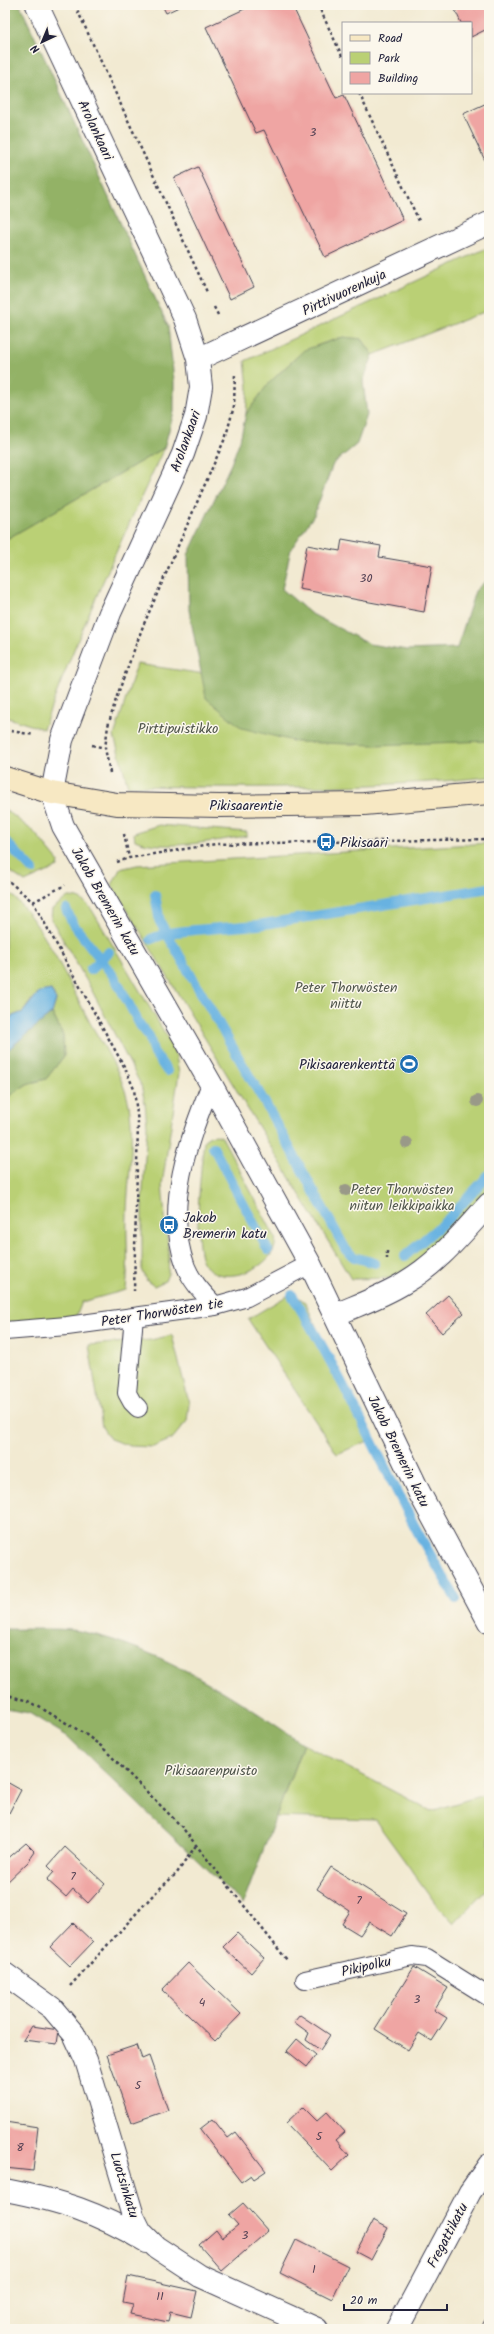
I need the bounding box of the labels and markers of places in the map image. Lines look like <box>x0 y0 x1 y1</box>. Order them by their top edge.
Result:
bus stop icon: Pikisaari <box>315 831 337 853</box>
place label: Pikisaari <box>340 832 389 854</box>
sports icon: Pikisaarenkenttä <box>398 1053 420 1075</box>
place label: Pikisaarenkenttä <box>299 1054 396 1076</box>
place label: Jakob Bremerin katu <box>183 1207 267 1245</box>
bus stop icon: Jakob Bremerin katu <box>158 1214 180 1236</box>

